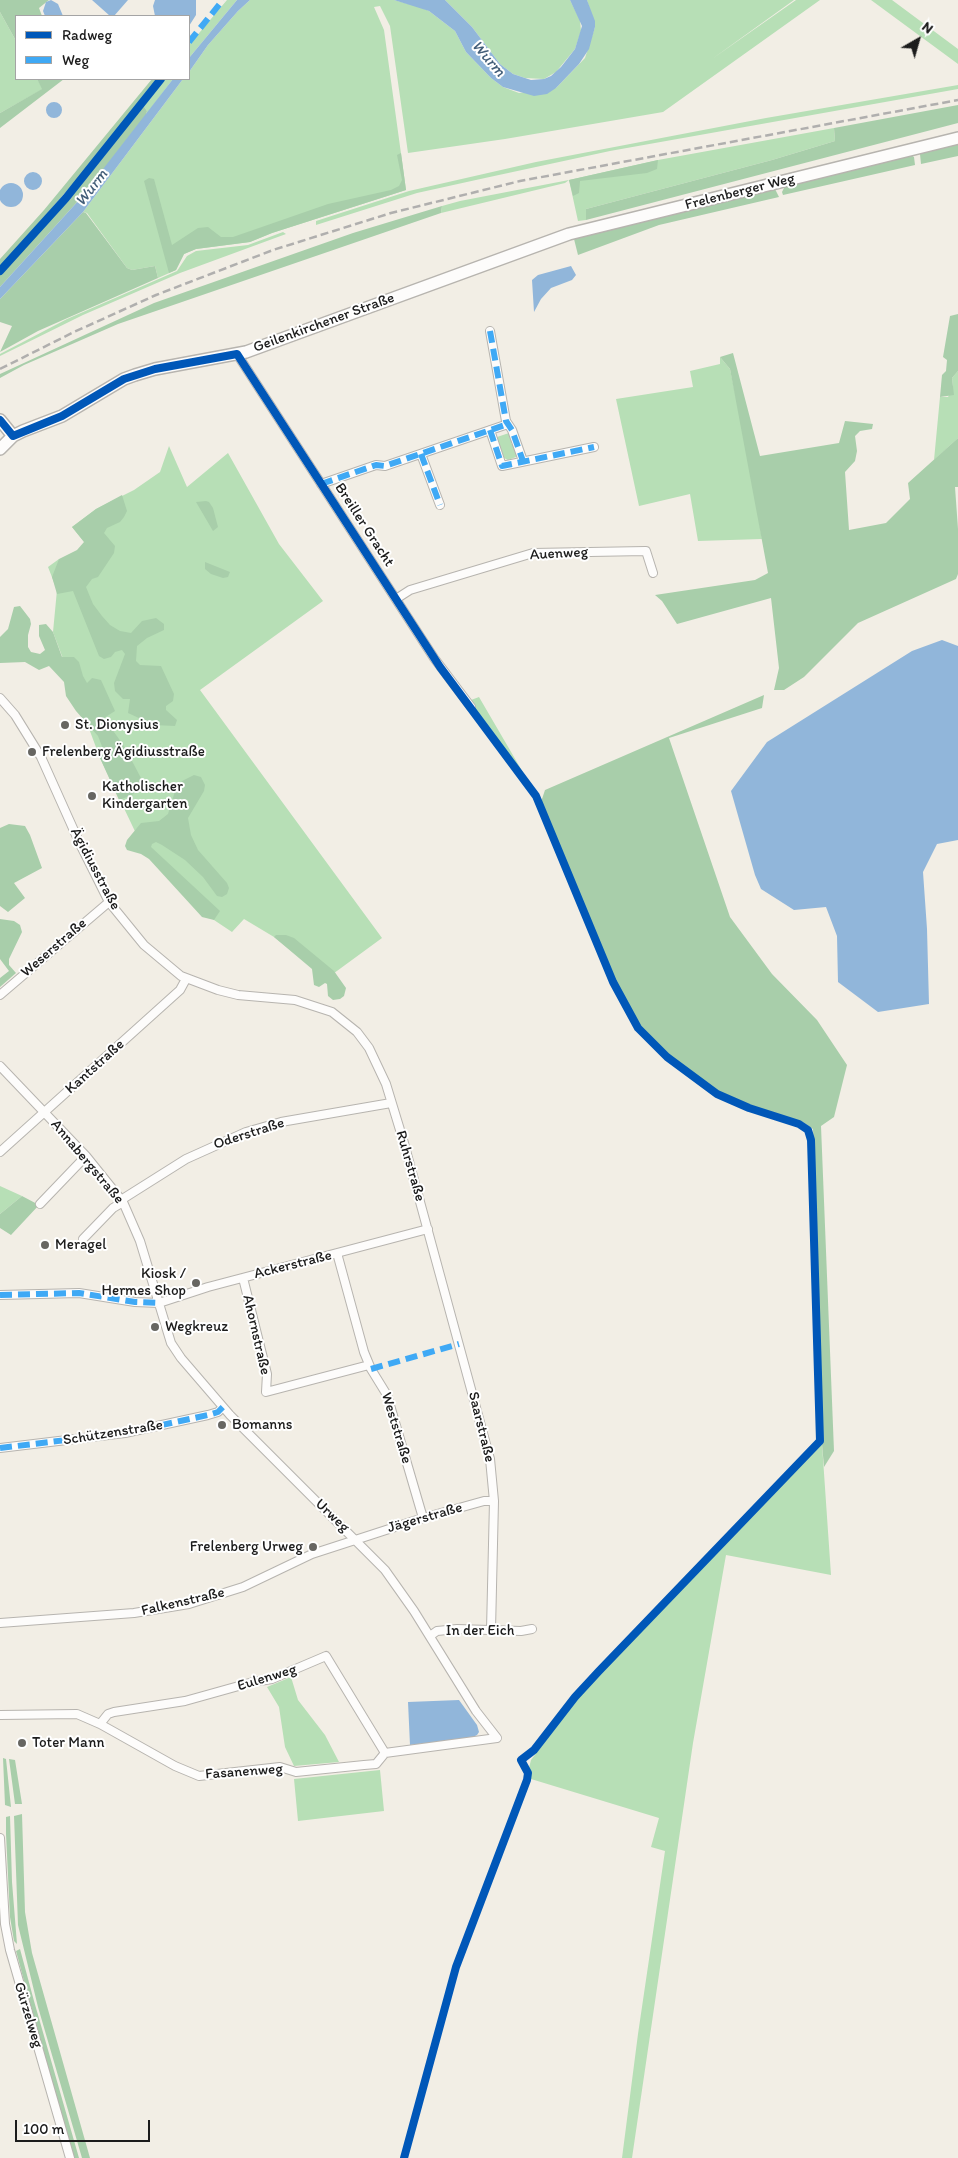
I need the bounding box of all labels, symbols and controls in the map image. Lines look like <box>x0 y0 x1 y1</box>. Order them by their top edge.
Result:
legend <box>15 15 190 80</box>
north arrow <box>893 15 943 65</box>
text: N <box>919 18 936 37</box>
text: Radweg <box>62 26 112 44</box>
water label: Wurm <box>467 37 509 81</box>
text: Weg <box>62 51 89 69</box>
water label: Wurm <box>72 166 112 210</box>
street label: Frelenberger Weg <box>683 170 797 214</box>
street label: Geilenkirchener Straße <box>251 289 397 357</box>
street label: Breiller Gracht <box>330 480 398 570</box>
street label: Auenweg <box>529 543 589 565</box>
place label: St. Dionysius <box>75 716 159 734</box>
marker: St. Dionysius <box>59 719 71 731</box>
place label: Frelenberg Ägidiusstraße <box>42 743 205 761</box>
marker: Frelenberg Ägidiusstraße <box>26 746 38 758</box>
place label: Katholischer Kindergarten <box>102 778 187 813</box>
marker: Katholischer Kindergarten <box>86 790 98 802</box>
street label: Ägidiusstraße <box>66 825 124 913</box>
street label: Weserstraße <box>17 915 91 981</box>
street label: Kantstraße <box>62 1036 128 1098</box>
street label: Oderstraße <box>211 1114 287 1154</box>
street label: Annabergstraße <box>46 1116 128 1208</box>
street label: Ruhrstraße <box>391 1128 429 1204</box>
place label: Meragel <box>55 1236 106 1254</box>
marker: Meragel <box>39 1239 51 1251</box>
street label: Ackerstraße <box>252 1247 334 1283</box>
place label: Kiosk / Hermes Shop <box>102 1265 186 1300</box>
marker: Kiosk / Hermes Shop <box>190 1277 202 1289</box>
street label: Ahornstraße <box>238 1293 274 1377</box>
place label: Wegkreuz <box>165 1318 228 1336</box>
marker: Wegkreuz <box>149 1321 161 1333</box>
street label: Weststraße <box>377 1390 415 1466</box>
street label: Saarstraße <box>464 1390 498 1464</box>
street label: Schützenstraße <box>62 1416 164 1450</box>
place label: Bomanns <box>232 1416 293 1434</box>
marker: Bomanns <box>216 1419 228 1431</box>
street label: Urweg <box>311 1495 353 1537</box>
street label: Jägerstraße <box>385 1499 465 1537</box>
place label: Frelenberg Urweg <box>190 1538 303 1556</box>
marker: Frelenberg Urweg <box>307 1541 319 1553</box>
street label: Falkenstraße <box>140 1584 226 1620</box>
street label: In der Eich <box>446 1622 514 1640</box>
street label: Eulenweg <box>235 1660 299 1696</box>
place label: Toter Mann <box>32 1734 104 1752</box>
marker: Toter Mann <box>16 1737 28 1749</box>
street label: Fasanenweg <box>205 1760 283 1784</box>
street label: Gürzelweg <box>9 1980 47 2050</box>
scale bar <box>18 2110 152 2142</box>
text: 100 m <box>23 2120 64 2138</box>

